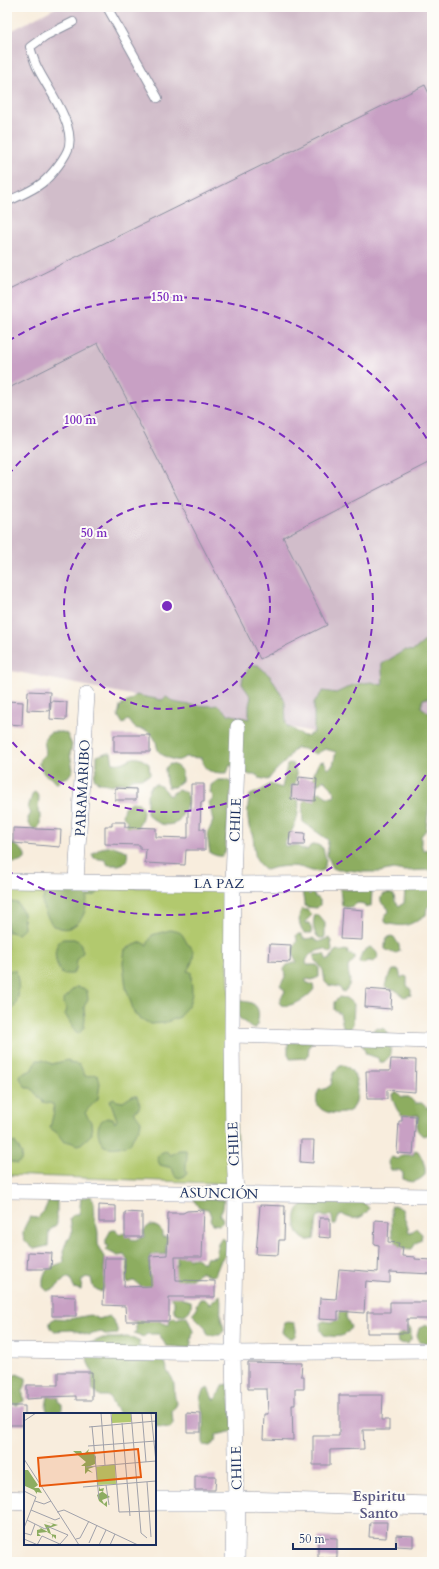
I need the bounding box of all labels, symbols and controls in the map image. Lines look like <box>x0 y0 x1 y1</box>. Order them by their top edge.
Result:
text: 150 m <box>151 289 184 305</box>
text: 100 m <box>64 412 97 428</box>
text: 50 m <box>81 525 108 541</box>
centre of rings <box>160 599 174 613</box>
street label: PARAMARIBO <box>70 739 95 837</box>
street label: CHILE <box>225 797 246 842</box>
street label: LA PAZ <box>194 874 244 893</box>
street label: CHILE <box>223 1121 244 1166</box>
street label: ASUNCIÓN <box>179 1183 259 1204</box>
inset map <box>24 1413 156 1545</box>
street label: CHILE <box>227 1445 246 1490</box>
district label: Espiritu Santo <box>352 1486 406 1523</box>
scale bar <box>293 1525 396 1551</box>
text: 50 m <box>299 1531 326 1547</box>

